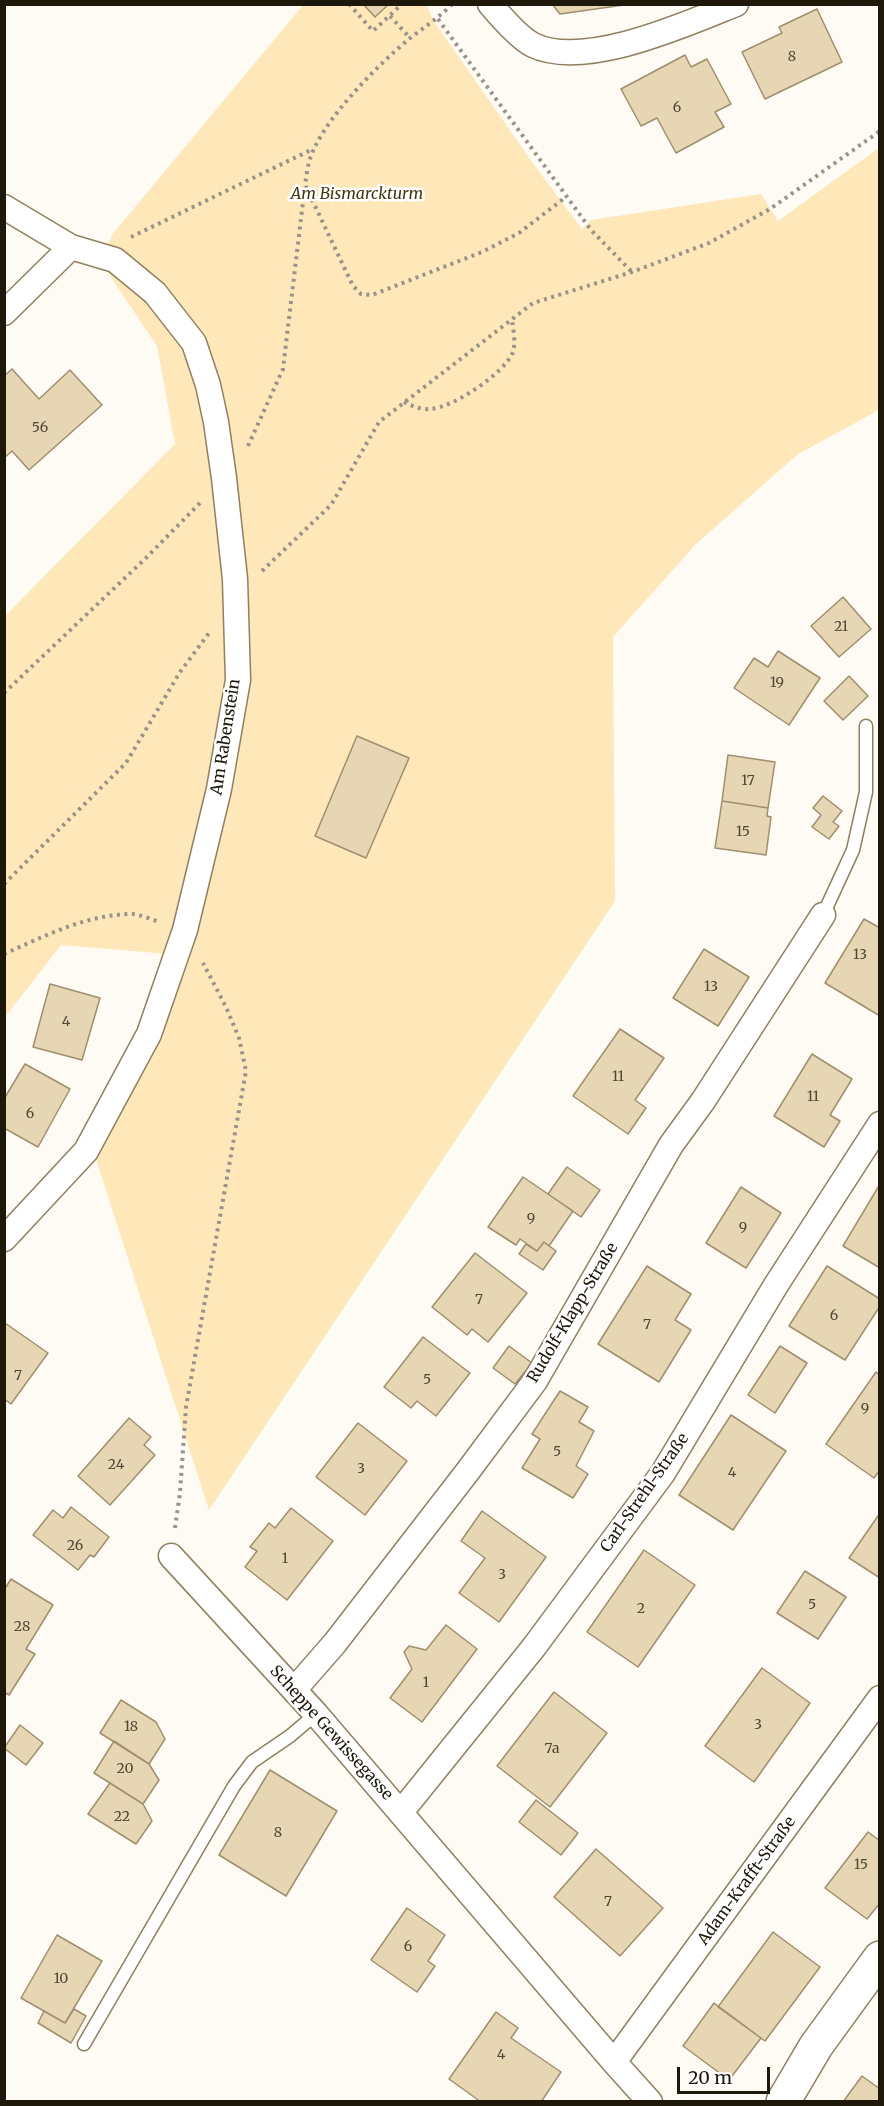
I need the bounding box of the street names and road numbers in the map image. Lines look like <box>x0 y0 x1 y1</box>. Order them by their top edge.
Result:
street label: Am Rabenstein <box>207 677 245 797</box>
street label: Rudolf-Klapp-Straße <box>524 1240 622 1386</box>
street label: Carl-Strehl-Straße <box>597 1430 693 1556</box>
street label: Scheppe Gewissegasse <box>265 1662 397 1804</box>
street label: Adam-Krafft-Straße <box>694 1813 800 1949</box>

